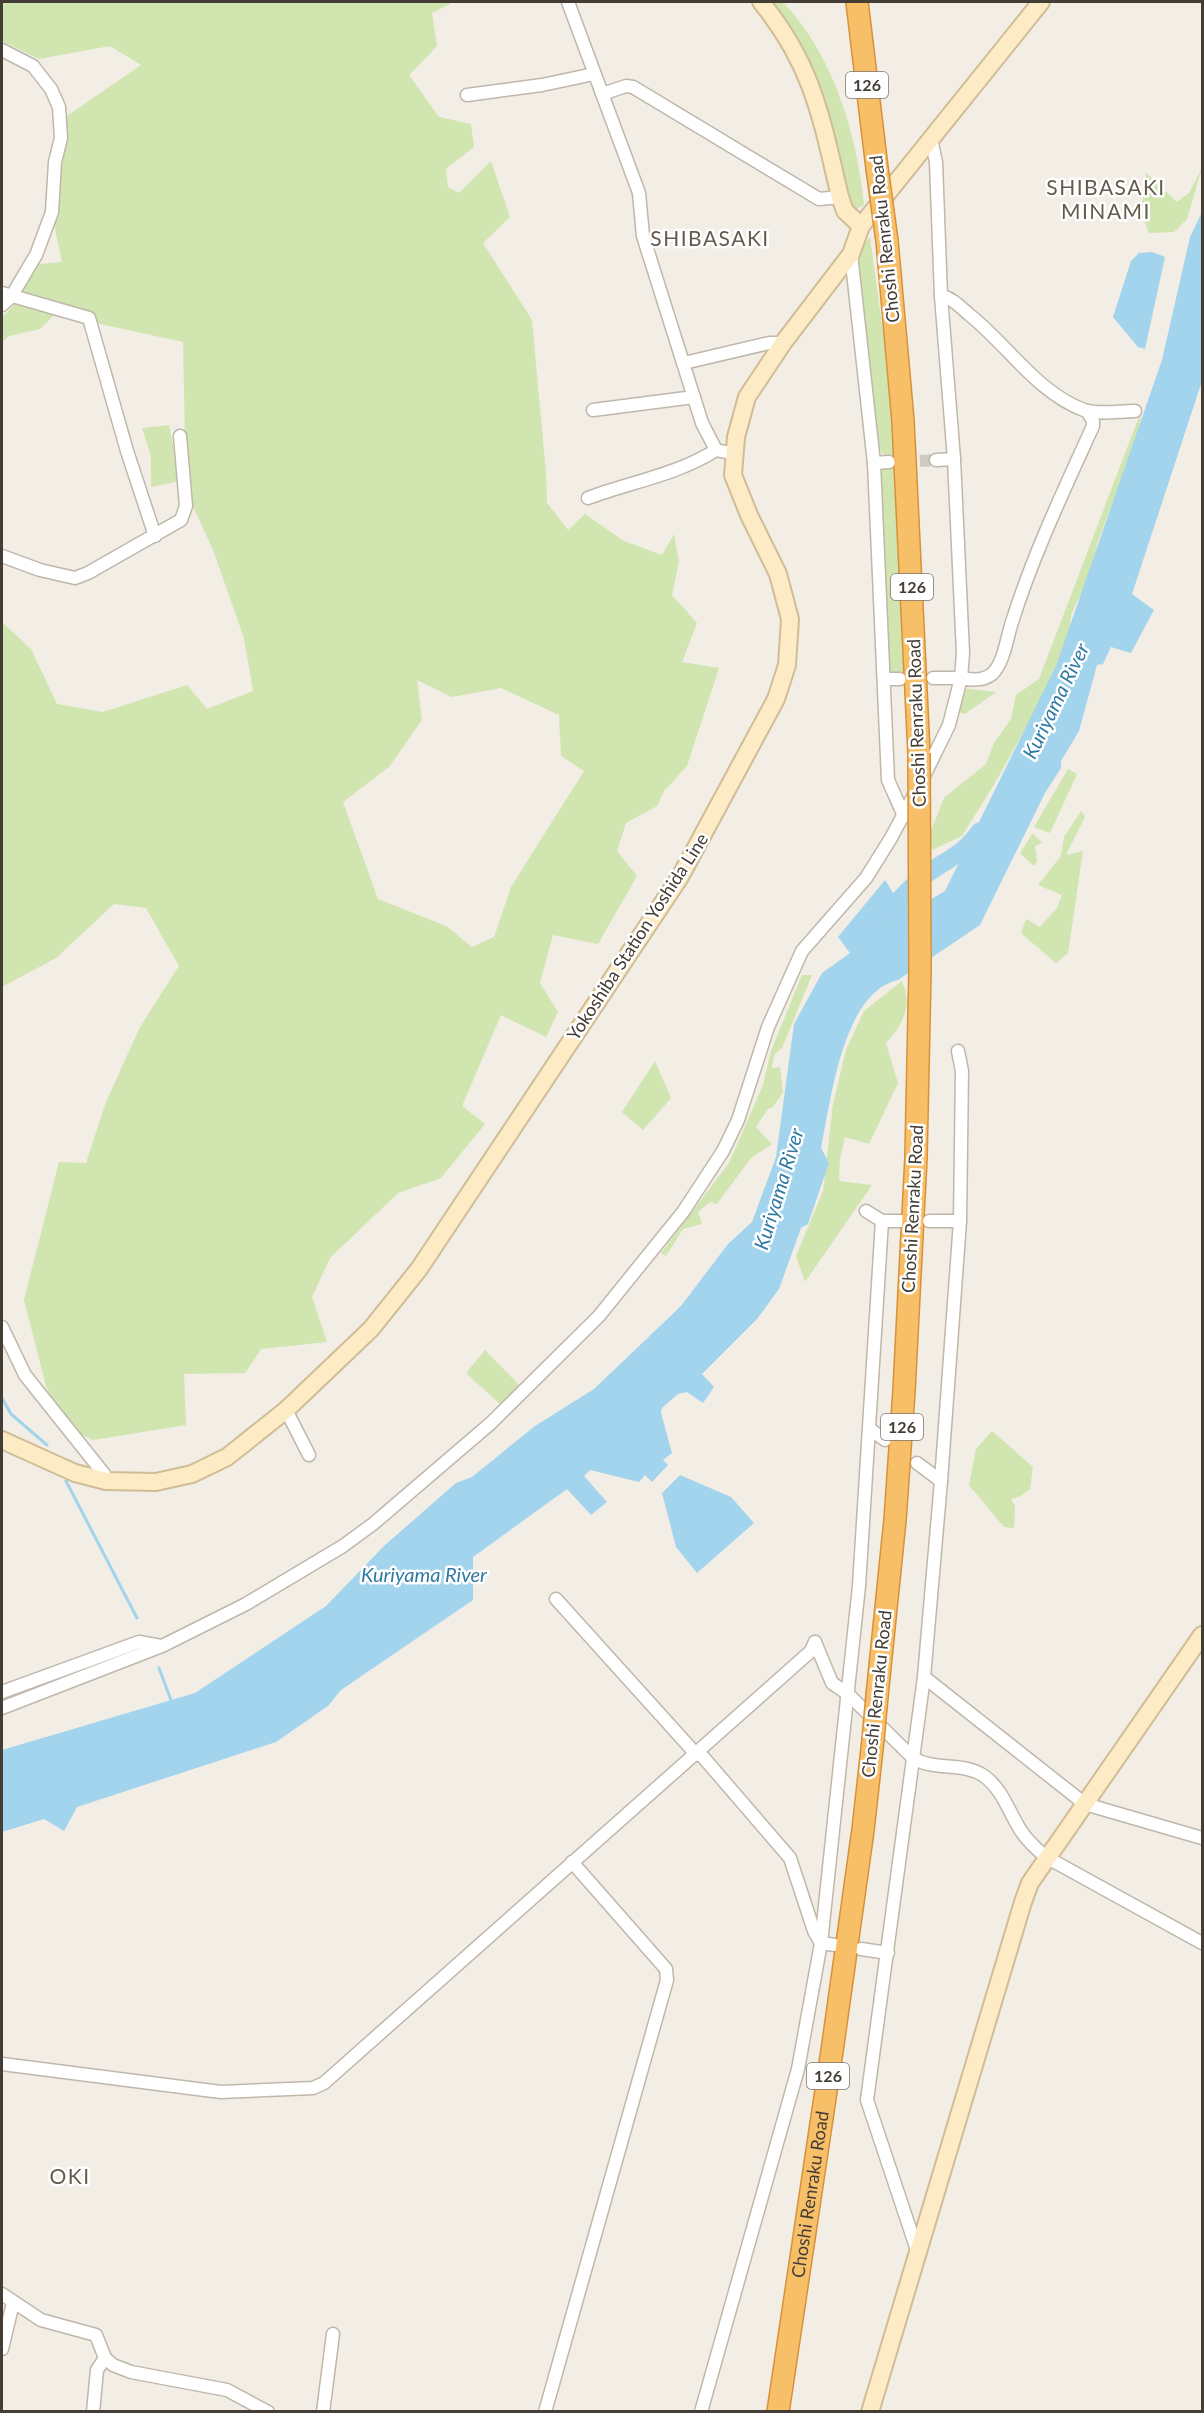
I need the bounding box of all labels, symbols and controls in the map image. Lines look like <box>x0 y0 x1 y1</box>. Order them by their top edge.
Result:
road number: 126 <box>846 72 888 98</box>
street label: Choshi Renraku Road <box>864 154 904 324</box>
district label: SHIBASAKI MINAMI <box>1046 174 1166 223</box>
district label: SHIBASAKI <box>650 225 770 250</box>
road number: 126 <box>891 574 933 600</box>
water label: Kuriyama River <box>1017 638 1094 762</box>
street label: Choshi Renraku Road <box>902 639 930 808</box>
street label: Yokoshiba Station Yoshida Line <box>562 829 712 1044</box>
water label: Kuriyama River <box>748 1124 808 1252</box>
street label: Choshi Renraku Road <box>897 1124 927 1294</box>
road number: 126 <box>881 1414 923 1440</box>
water label: Kuriyama River <box>361 1562 488 1586</box>
street label: Choshi Renraku Road <box>856 1609 896 1779</box>
road number: 126 <box>807 2063 849 2089</box>
street label: Choshi Renraku Road <box>786 2109 833 2279</box>
district label: OKI <box>49 2163 91 2188</box>

